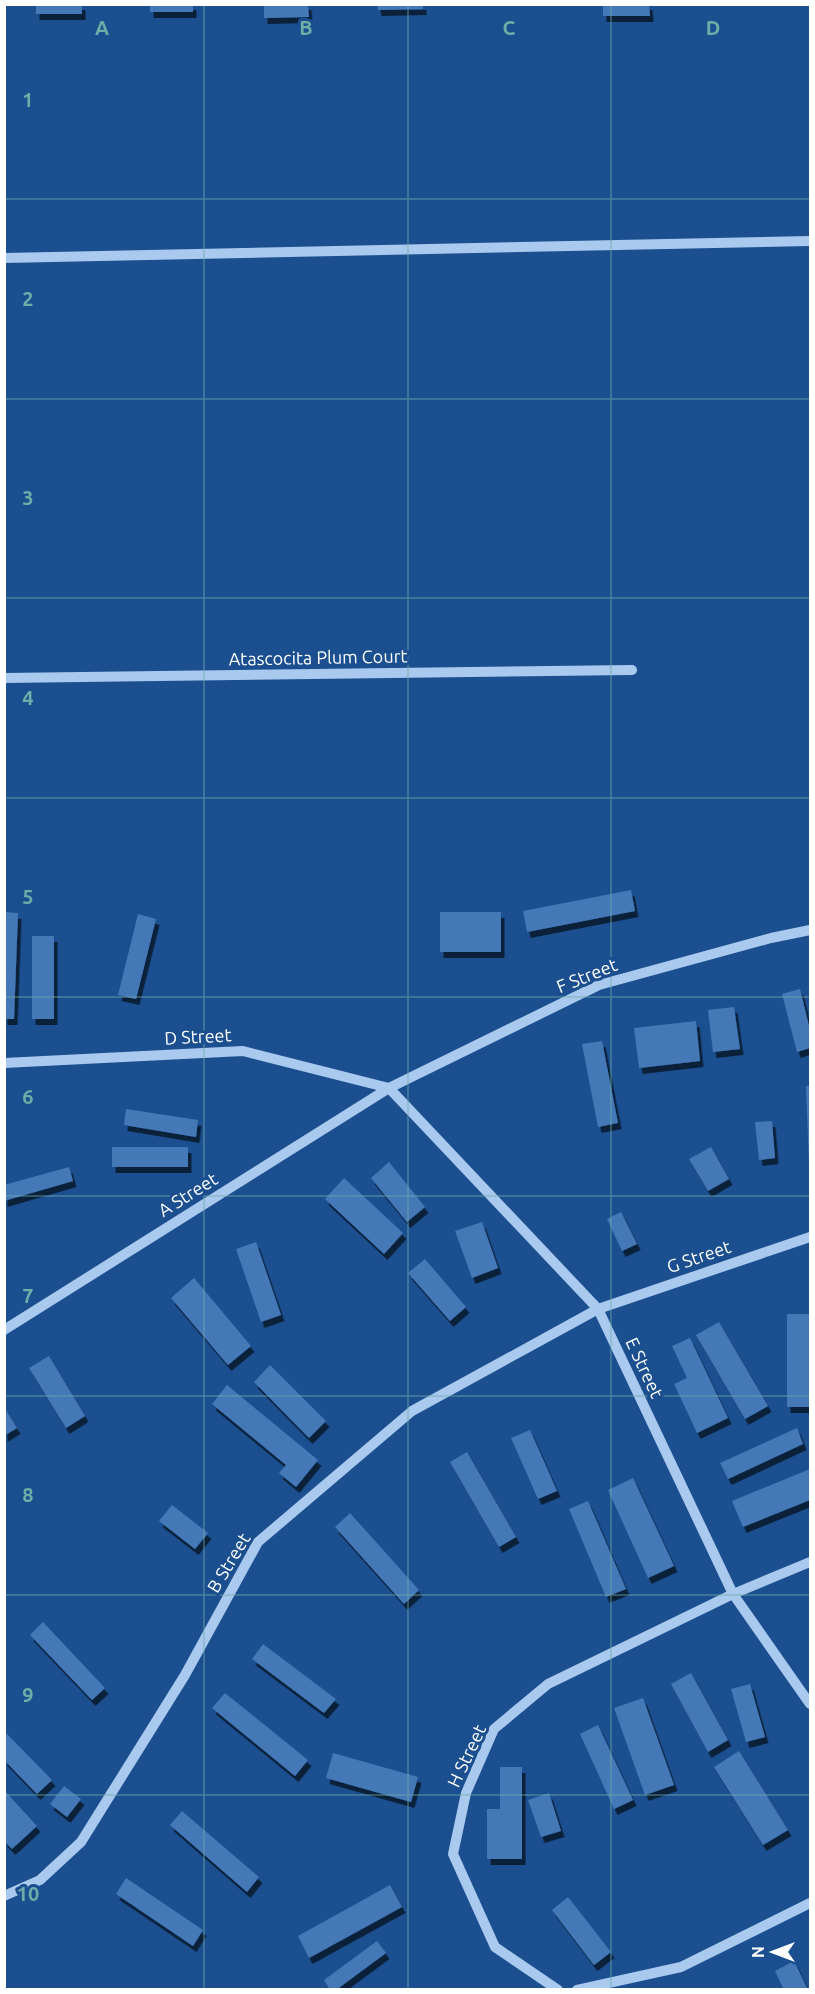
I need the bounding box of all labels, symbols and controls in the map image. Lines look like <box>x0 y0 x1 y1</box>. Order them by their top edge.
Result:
text: A <box>95 16 109 39</box>
text: B <box>299 16 313 39</box>
text: C <box>503 16 516 39</box>
text: D <box>706 16 720 39</box>
text: 1 <box>22 88 34 111</box>
text: 2 <box>22 287 34 310</box>
text: 3 <box>22 486 34 509</box>
street label: Atascocita Plum Court <box>228 645 408 669</box>
text: 4 <box>22 686 34 709</box>
text: 5 <box>22 885 34 908</box>
street label: F Street <box>553 954 620 996</box>
street label: D Street <box>164 1024 232 1048</box>
text: 6 <box>22 1085 34 1108</box>
street label: A Street <box>154 1168 221 1220</box>
street label: G Street <box>664 1236 733 1276</box>
text: 7 <box>22 1284 34 1307</box>
street label: E Street <box>622 1334 668 1401</box>
text: 8 <box>22 1483 34 1506</box>
street label: B Street <box>203 1529 254 1596</box>
text: 9 <box>22 1683 34 1706</box>
street label: H Street <box>443 1721 489 1790</box>
text: 10 <box>17 1882 39 1905</box>
north arrow <box>743 1922 803 1982</box>
text: N <box>749 1946 767 1958</box>

